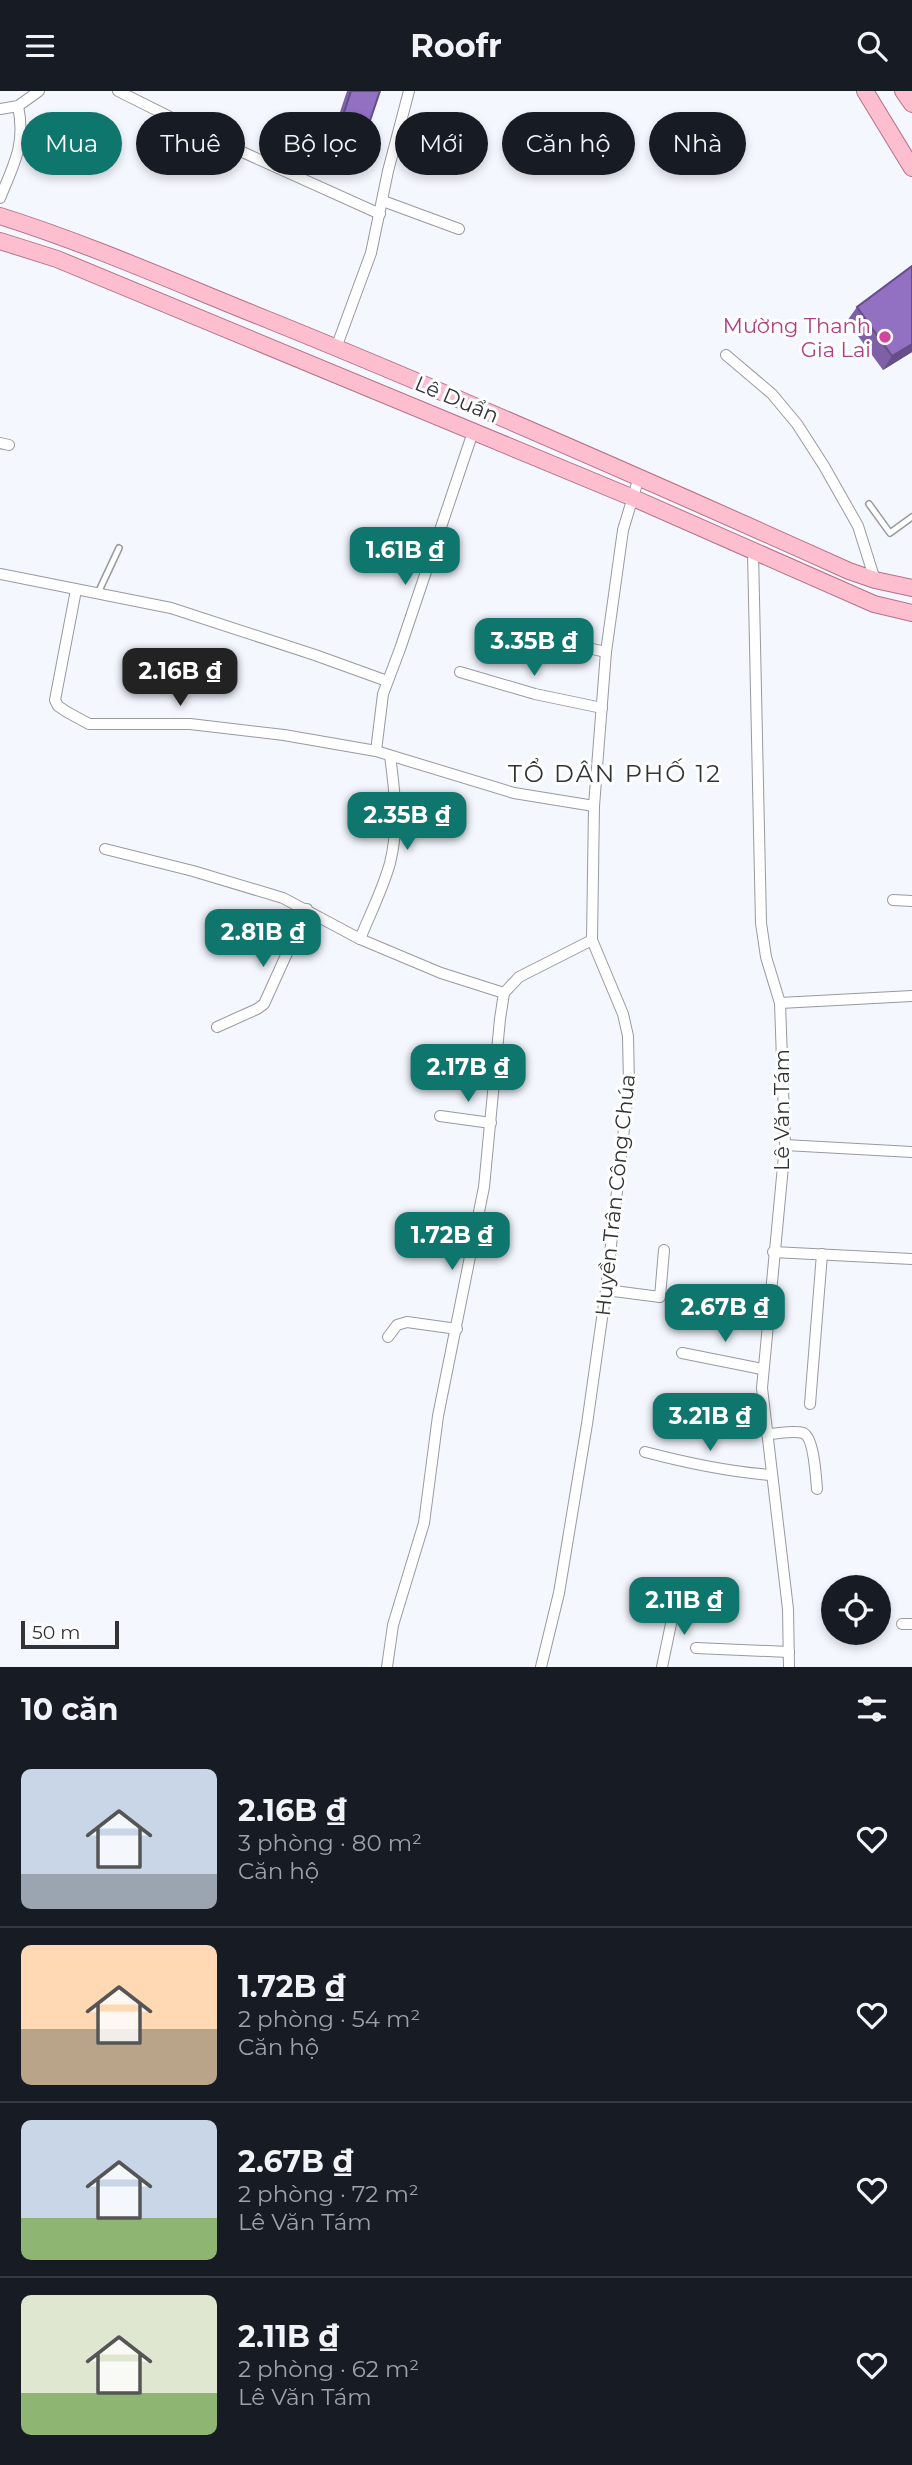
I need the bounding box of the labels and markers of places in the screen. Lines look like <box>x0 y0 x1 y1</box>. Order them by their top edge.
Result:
place label: Mường Thanh Gia Lai <box>723 313 871 362</box>
marker: Mường Thanh Gia Lai <box>877 329 893 345</box>
pin: 1.61B ₫ <box>340 527 470 587</box>
pin: 3.35B ₫ <box>469 619 599 678</box>
pin: 2.16B ₫ <box>115 649 245 708</box>
pin: 2.35B ₫ <box>342 793 472 852</box>
pin: 2.81B ₫ <box>198 909 328 969</box>
pin: 2.17B ₫ <box>403 1045 533 1104</box>
pin: 1.72B ₫ <box>387 1213 517 1272</box>
pin: 2.67B ₫ <box>660 1285 790 1344</box>
pin: 3.21B ₫ <box>645 1393 775 1453</box>
pin: 2.11B ₫ <box>619 1577 749 1637</box>

